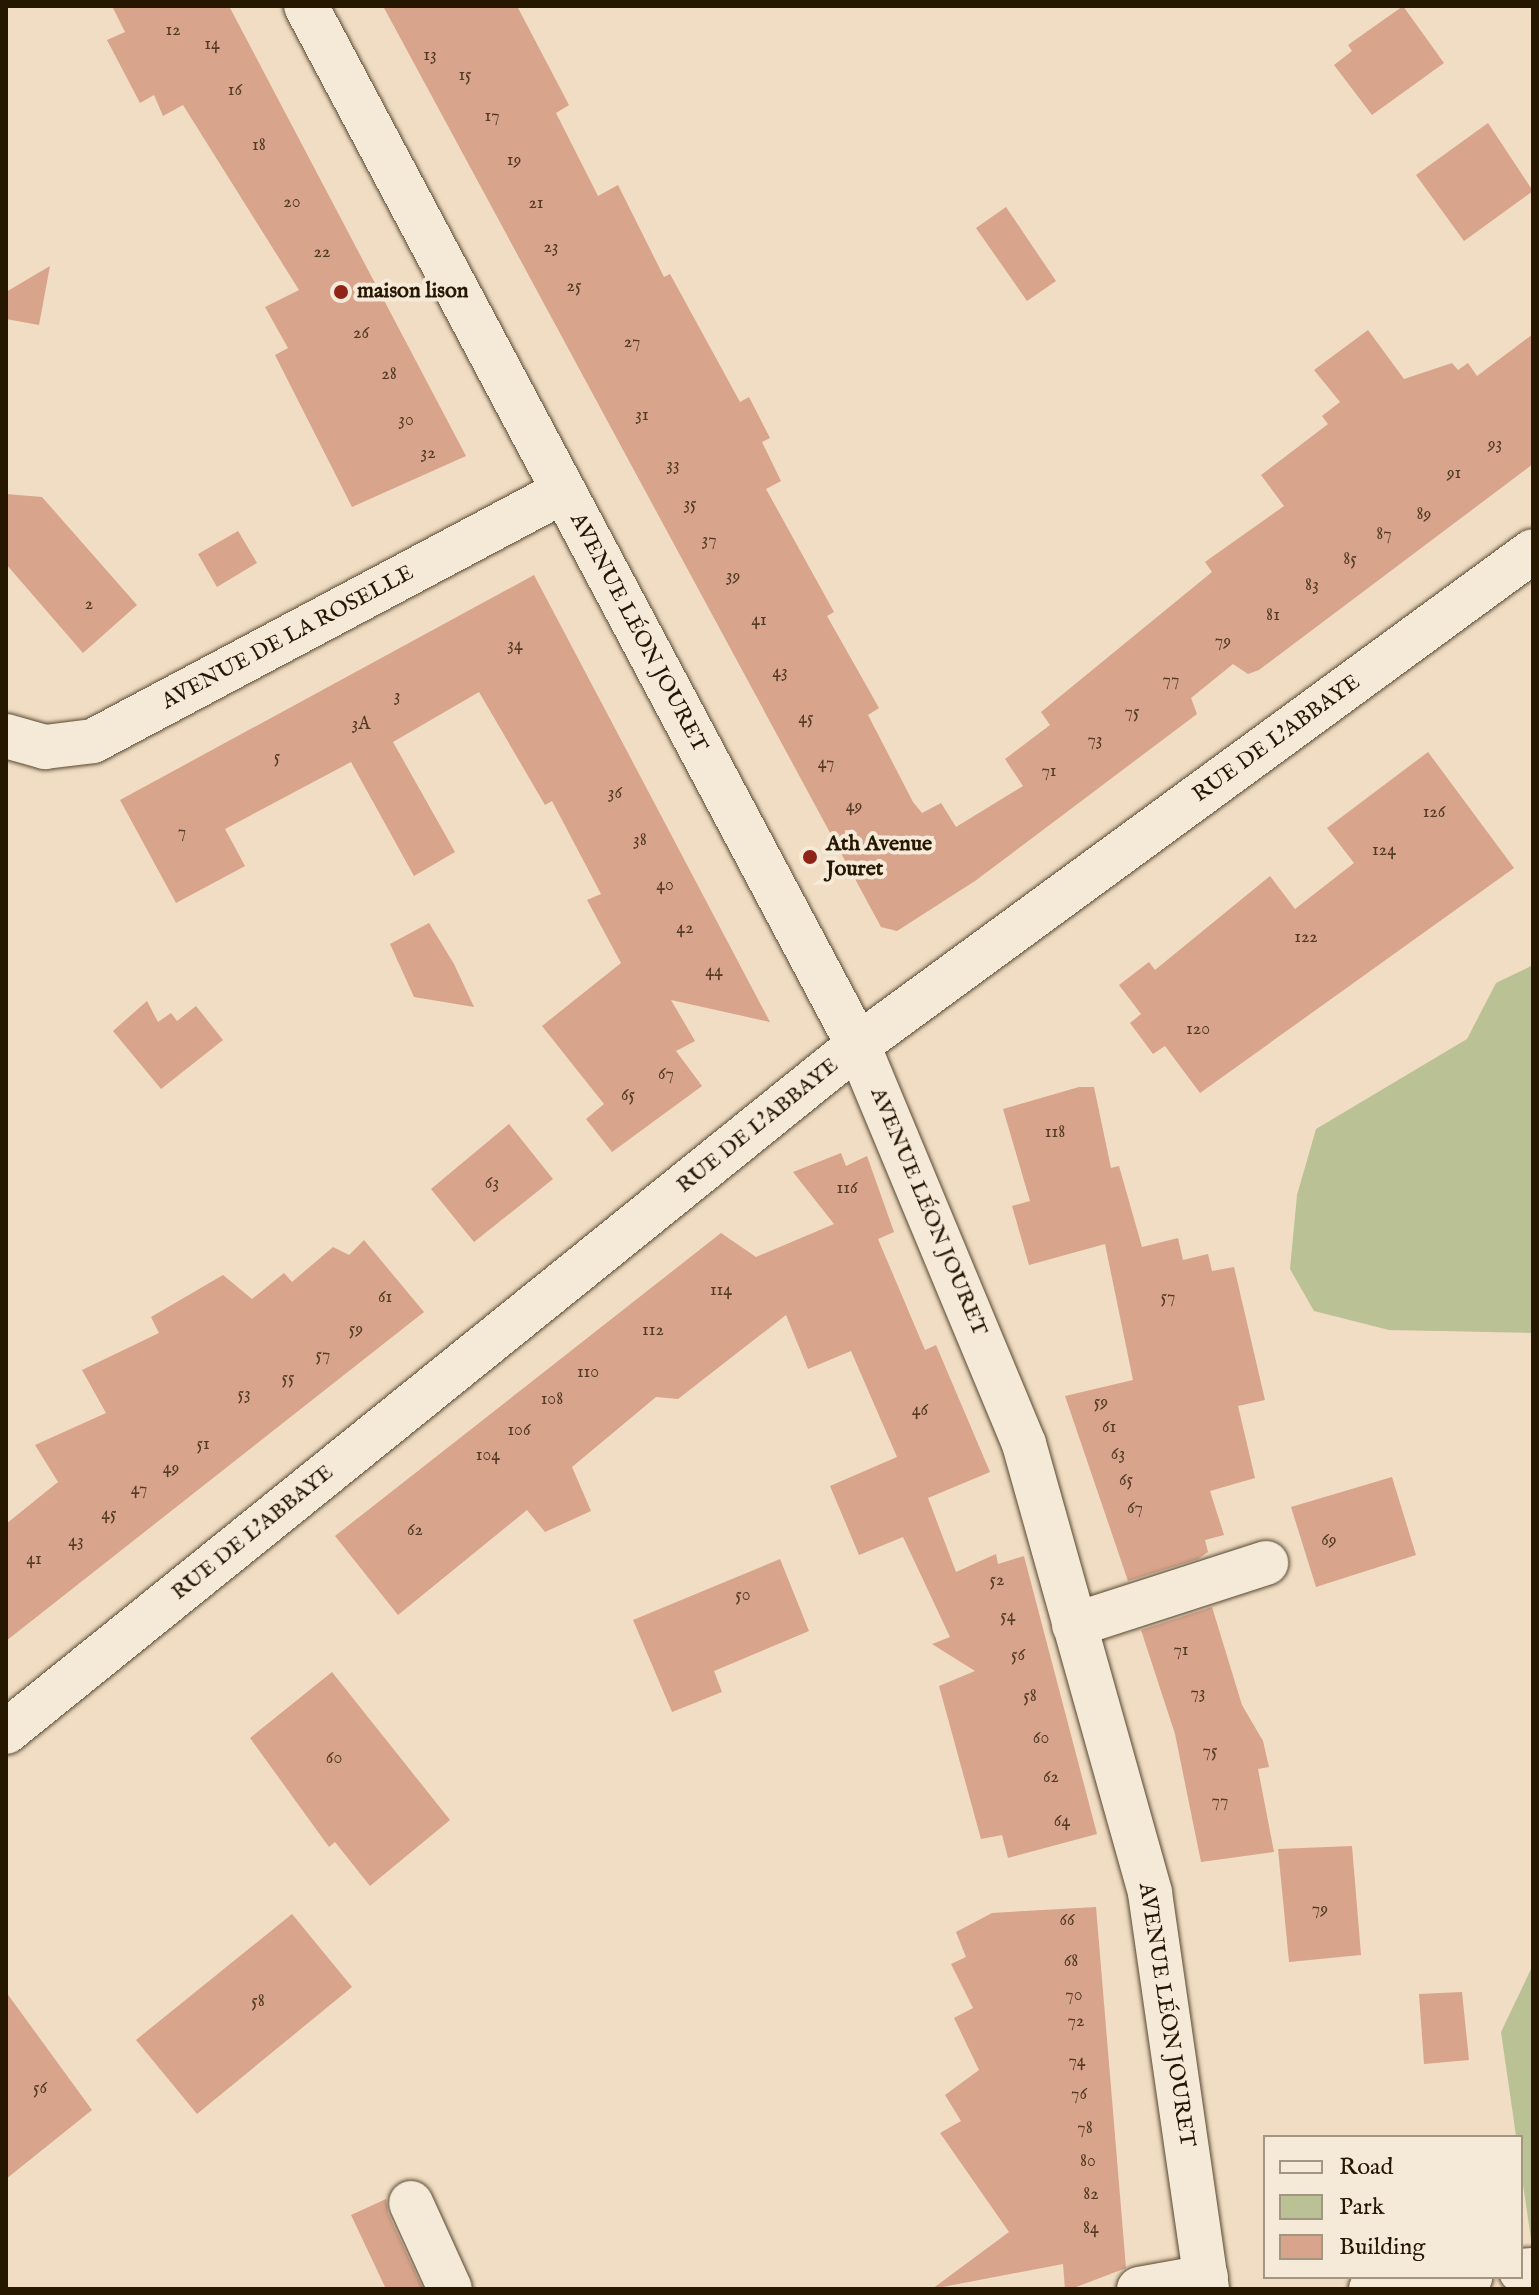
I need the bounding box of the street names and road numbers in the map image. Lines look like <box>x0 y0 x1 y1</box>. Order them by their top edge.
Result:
street label: AVENUE LÉON JOURET <box>564 509 712 757</box>
street label: AVENUE DE LA ROSELLE <box>158 560 418 716</box>
street label: RUE DE L'ABBAYE <box>1188 669 1366 809</box>
street label: RUE DE L'ABBAYE <box>672 1053 844 1199</box>
street label: AVENUE LÉON JOURET <box>864 1084 992 1340</box>
street label: RUE DE L'ABBAYE <box>167 1460 339 1606</box>
street label: AVENUE LÉON JOURET <box>1132 1881 1200 2149</box>

